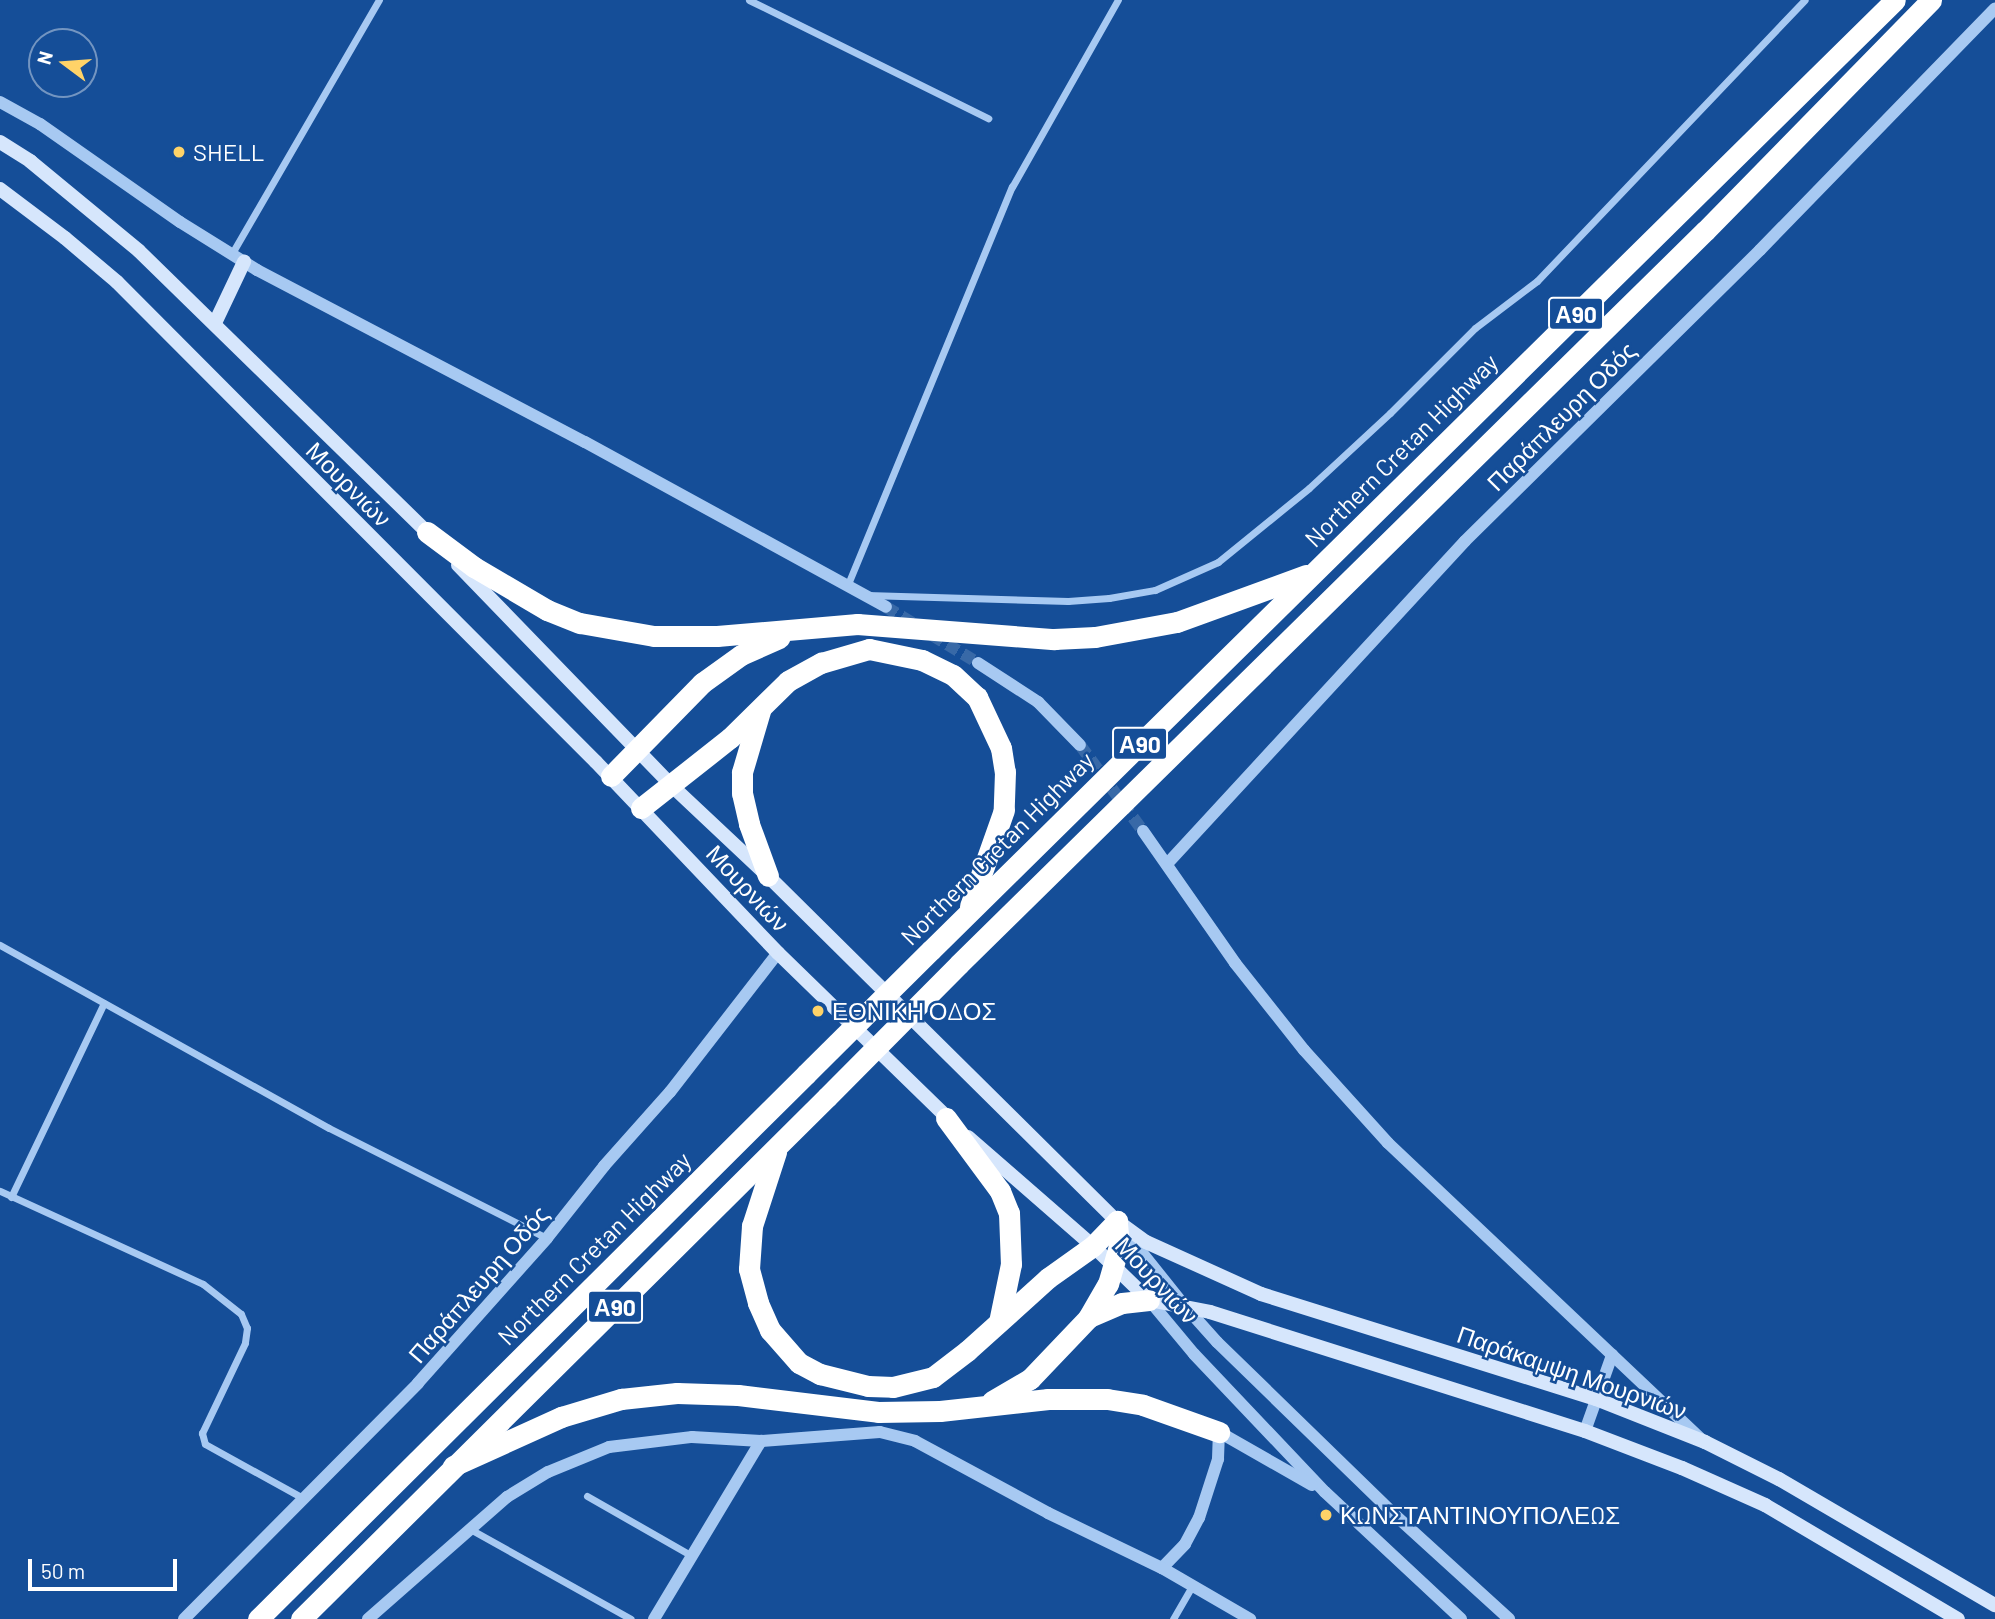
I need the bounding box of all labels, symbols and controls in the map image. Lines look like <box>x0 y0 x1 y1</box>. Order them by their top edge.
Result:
north arrow <box>28 28 98 98</box>
text: N <box>31 48 57 67</box>
place label: SHELL <box>193 138 264 166</box>
marker: SHELL <box>171 144 187 160</box>
road number: Α90 <box>1548 294 1604 334</box>
street label: Παράπλευρη Οδός <box>1481 336 1641 496</box>
street label: Northern Cretan Highway <box>1298 347 1504 553</box>
street label: Μουρνιών <box>301 436 397 532</box>
road number: Α90 <box>1112 724 1168 764</box>
street label: Northern Cretan Highway <box>894 745 1100 951</box>
street label: Μουρνιών <box>701 839 795 937</box>
place label: ΕΘΝΙΚΗ ΟΔΟΣ <box>832 997 996 1025</box>
marker: ΕΘΝΙΚΗ ΟΔΟΣ <box>810 1003 826 1019</box>
street label: Northern Cretan Highway <box>491 1145 697 1351</box>
street label: Παράπλευρη Οδός <box>402 1200 554 1368</box>
street label: Μουρνιών <box>1110 1231 1204 1329</box>
road number: Α90 <box>587 1288 643 1326</box>
street label: Παράκαμψη Μουρνιών <box>1453 1319 1691 1425</box>
place label: ΚΩΝΣΤΑΝΤΙΝΟΥΠΟΛΕΩΣ <box>1340 1501 1620 1529</box>
marker: ΚΩΝΣΤΑΝΤΙΝΟΥΠΟΛΕΩΣ <box>1318 1507 1334 1523</box>
scale bar <box>32 1546 180 1590</box>
text: 50 m <box>41 1558 85 1583</box>

